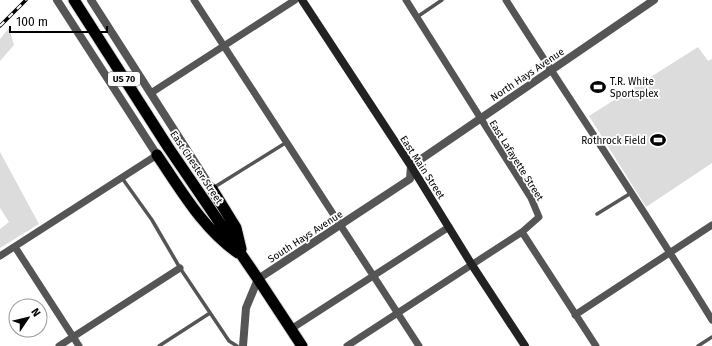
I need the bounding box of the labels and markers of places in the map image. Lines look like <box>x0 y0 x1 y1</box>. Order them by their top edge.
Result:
place label: T.R. White Sportsplex <box>610 76 659 100</box>
sports icon: T.R. White Sportsplex <box>589 78 607 96</box>
sports icon: Rothrock Field <box>649 131 667 149</box>
place label: Rothrock Field <box>581 135 646 147</box>

